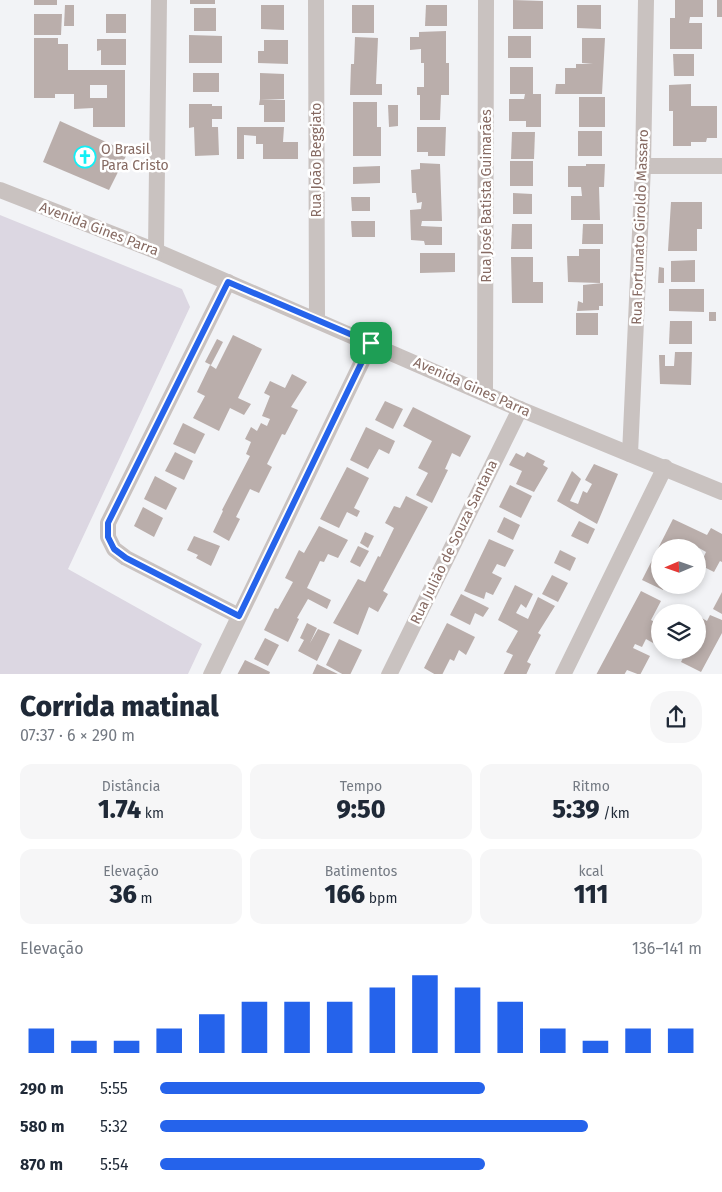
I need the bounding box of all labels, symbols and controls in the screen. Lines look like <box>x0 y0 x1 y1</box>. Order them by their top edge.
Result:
street label: Rua João Beggiato <box>308 102 325 218</box>
street label: Rua José Batista Guimarães <box>478 109 495 283</box>
street label: Rua Fortunato Giroldo Massaro <box>628 129 652 325</box>
place label: O Brasil Para Cristo <box>101 141 169 174</box>
church icon: O Brasil Para Cristo <box>73 145 97 169</box>
street label: Avenida Gines Parra <box>37 198 161 260</box>
pin <box>350 322 392 364</box>
icon: arrive <box>357 329 385 357</box>
street label: Avenida Gines Parra <box>411 354 533 420</box>
street label: Rua Julião de Souza Santana <box>407 457 501 627</box>
north arrow <box>651 539 706 594</box>
map controls <box>651 539 706 659</box>
button: layers <box>651 604 706 659</box>
text: Corrida matinal <box>20 690 219 723</box>
button: share <box>650 691 702 743</box>
text: 07:37 · 6 × 290 m <box>20 726 135 745</box>
text: Distância <box>102 778 160 795</box>
text: Tempo <box>340 778 382 795</box>
text: Ritmo <box>572 778 610 795</box>
text: 1.74 <box>98 795 141 825</box>
text: 9:50 <box>336 795 386 825</box>
text: 5:39 <box>552 795 600 825</box>
text: km <box>141 805 164 822</box>
text: /km <box>600 805 630 822</box>
text: Elevação <box>103 863 159 880</box>
text: Batimentos <box>325 863 397 880</box>
text: kcal <box>578 863 604 880</box>
text: 36 <box>109 880 137 910</box>
text: 166 <box>325 880 365 910</box>
text: 111 <box>574 880 608 910</box>
text: m <box>137 890 153 907</box>
text: bpm <box>365 890 397 907</box>
text: Elevação <box>20 939 84 958</box>
text: 136–141 m <box>632 939 702 958</box>
text: 290 m <box>20 1079 64 1098</box>
text: 5:55 <box>100 1079 128 1098</box>
text: 580 m <box>20 1117 65 1136</box>
text: 5:32 <box>100 1117 128 1136</box>
text: 870 m <box>20 1155 63 1174</box>
text: 5:54 <box>100 1155 128 1174</box>

